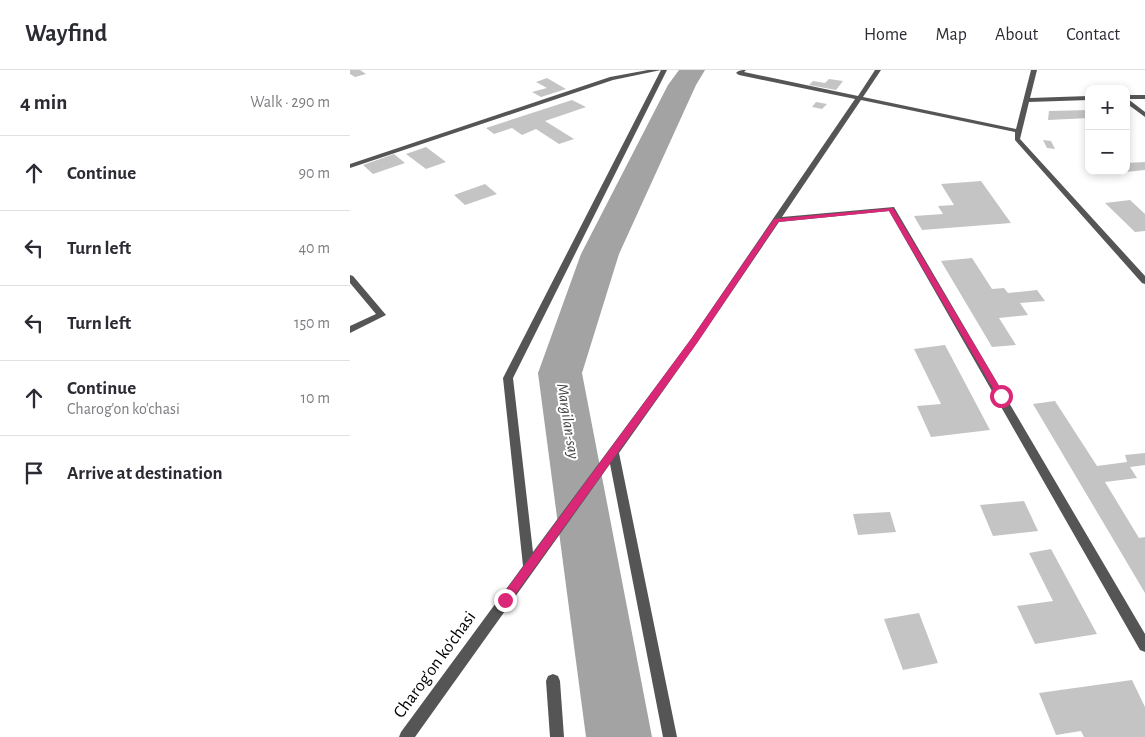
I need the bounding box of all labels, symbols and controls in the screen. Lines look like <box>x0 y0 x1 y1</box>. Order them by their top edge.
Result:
text: Wayfind <box>25 22 107 46</box>
text: Home <box>864 26 907 44</box>
text: Map <box>935 26 967 44</box>
text: About <box>995 26 1038 44</box>
text: Contact <box>1066 26 1120 44</box>
map controls <box>1085 85 1130 175</box>
button: + <box>1085 85 1130 130</box>
text: 4 min <box>20 92 67 113</box>
text: Walk · 290 m <box>250 94 330 110</box>
button: − <box>1085 130 1130 175</box>
icon: ahead <box>20 159 48 187</box>
text: Continue <box>67 164 136 183</box>
text: 90 m <box>299 165 330 181</box>
icon: left <box>20 234 48 262</box>
text: Turn left <box>67 239 131 258</box>
text: 40 m <box>298 240 330 256</box>
icon: left <box>20 309 48 337</box>
text: Turn left <box>67 314 131 333</box>
text: 150 m <box>294 315 330 331</box>
text: Continue <box>67 379 136 398</box>
water label: Margilan-say <box>554 382 582 460</box>
icon: ahead <box>20 384 48 412</box>
route start <box>990 385 1013 408</box>
text: 10 m <box>301 390 330 406</box>
text: Charog'on ko'chasi <box>67 401 180 417</box>
icon: arrive <box>20 459 48 487</box>
text: Arrive at destination <box>67 464 223 483</box>
route end <box>494 589 517 612</box>
street label: Charog'on ko'chasi <box>390 608 480 722</box>

